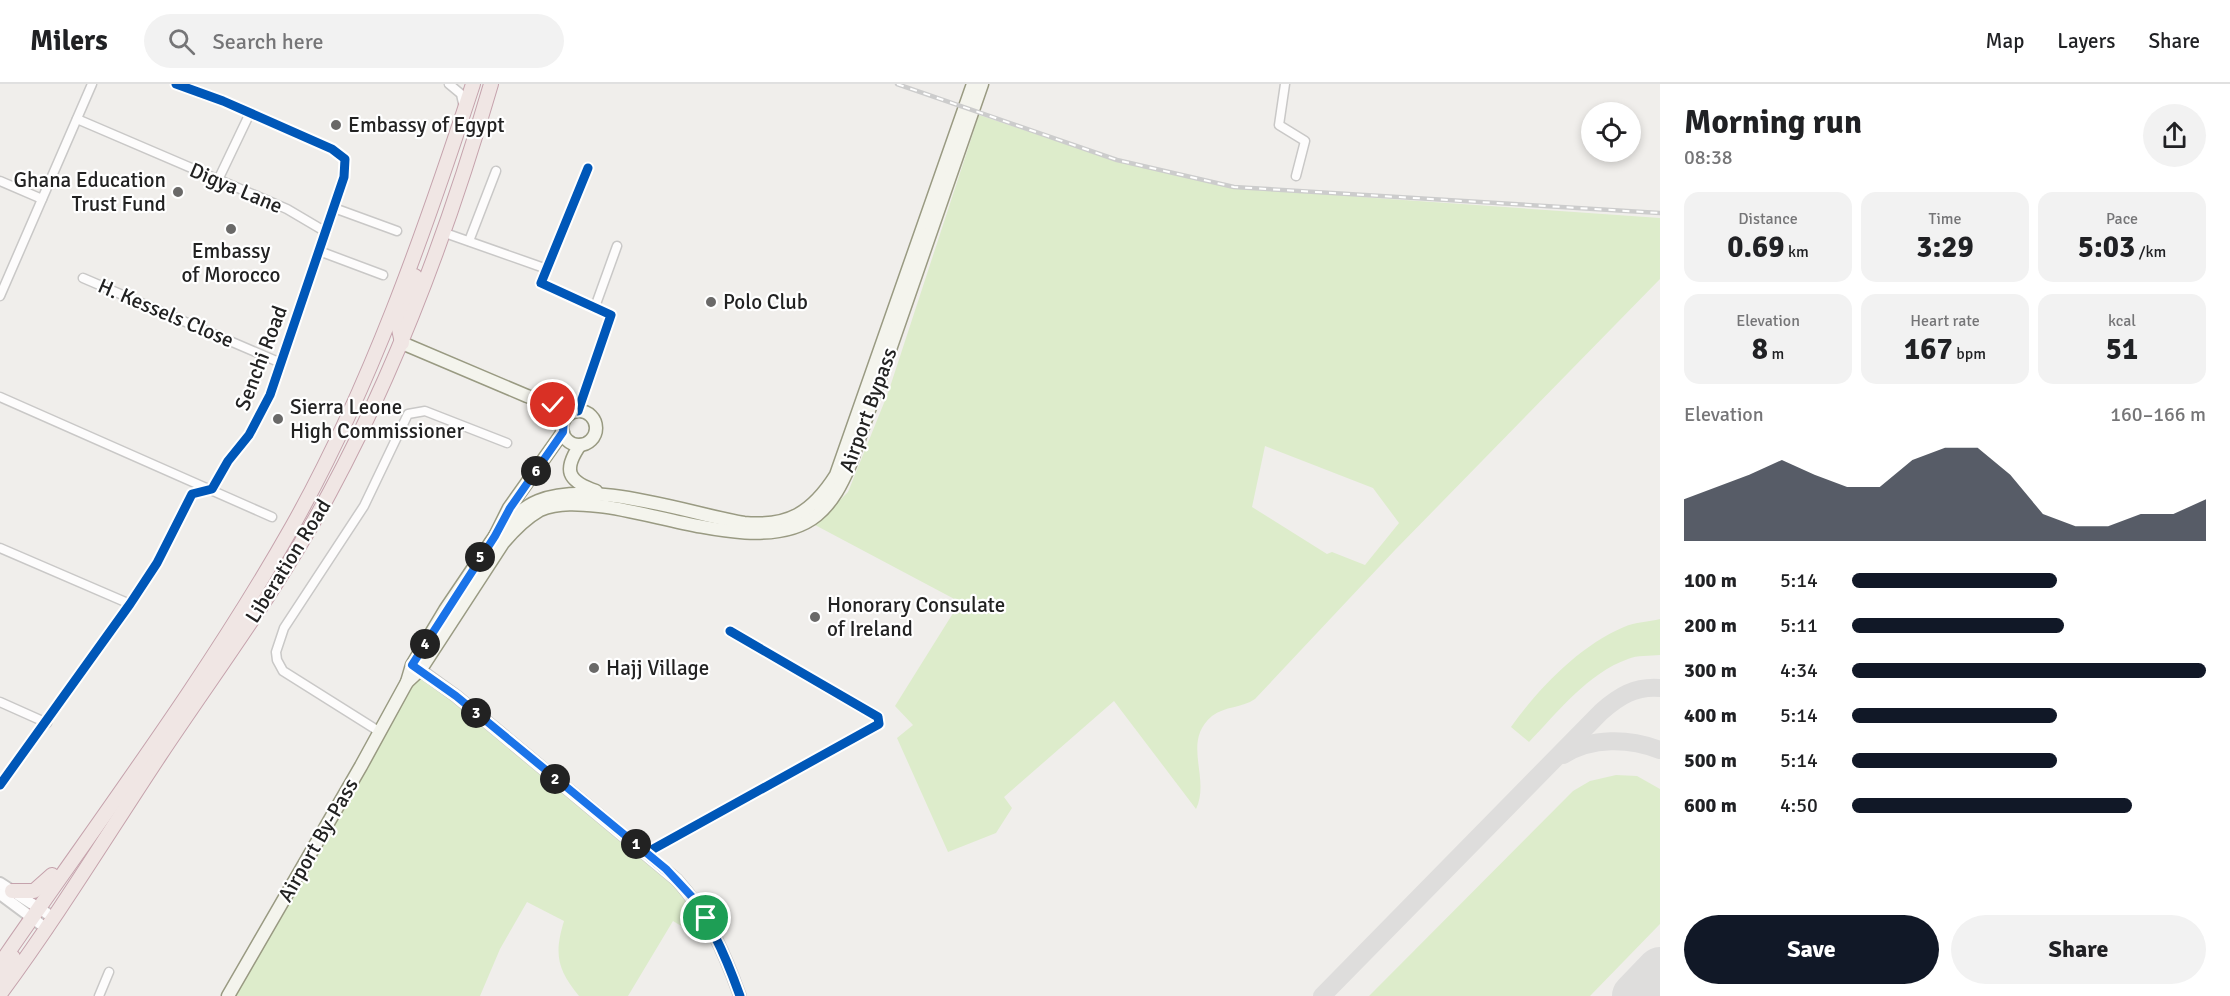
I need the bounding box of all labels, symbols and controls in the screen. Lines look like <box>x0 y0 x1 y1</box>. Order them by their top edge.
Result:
search box <box>144 14 564 68</box>
text: Milers <box>30 24 108 58</box>
icon: search <box>165 25 198 58</box>
text: Search here <box>213 28 324 55</box>
text: Map <box>1986 28 2024 54</box>
text: Layers <box>2057 28 2115 54</box>
text: Share <box>2148 28 2200 54</box>
map controls <box>1581 102 1641 162</box>
button: locate <box>1581 102 1641 162</box>
text: Morning run <box>1684 102 1862 143</box>
button: share <box>2143 104 2206 167</box>
place label: Embassy of Egypt <box>348 112 505 138</box>
marker: Embassy of Egypt <box>329 118 343 132</box>
text: 08:38 <box>1684 145 1733 170</box>
street label: Digya Lane <box>186 157 286 219</box>
place label: Ghana Education Trust Fund <box>14 167 166 217</box>
marker: Ghana Education Trust Fund <box>171 185 185 199</box>
text: Distance <box>1738 209 1798 229</box>
text: Time <box>1929 209 1961 229</box>
text: Pace <box>2106 209 2138 229</box>
marker: Embassy of Morocco <box>224 222 238 236</box>
text: 0.69 <box>1727 229 1784 266</box>
text: 3:29 <box>1916 229 1974 266</box>
text: 5:03 <box>2078 229 2135 266</box>
place label: Embassy of Morocco <box>181 238 281 288</box>
text: km <box>1784 242 1809 262</box>
text: /km <box>2135 242 2166 262</box>
street label: H. Kessels Close <box>94 273 238 353</box>
place label: Polo Club <box>723 289 808 315</box>
marker: Polo Club <box>704 295 718 309</box>
street label: Senchi Road <box>229 302 293 414</box>
text: Elevation <box>1736 311 1800 331</box>
text: Heart rate <box>1910 311 1980 331</box>
text: kcal <box>2108 311 2136 331</box>
text: 8 <box>1752 331 1768 368</box>
text: 167 <box>1904 331 1953 368</box>
text: 51 <box>2106 331 2138 368</box>
street label: Airport Bypass <box>833 344 903 476</box>
text: m <box>1768 344 1784 364</box>
text: bpm <box>1953 344 1986 364</box>
pin <box>527 379 578 430</box>
icon: check <box>536 388 569 421</box>
place label: Sierra Leone High Commissioner <box>290 394 465 444</box>
text: Elevation <box>1684 402 1764 427</box>
text: 160–166 m <box>2110 402 2206 427</box>
marker: Sierra Leone High Commissioner <box>271 412 285 426</box>
pin: 6 <box>521 456 551 486</box>
text: 6 <box>532 461 540 481</box>
street label: Liberation Road <box>240 494 336 628</box>
pin: 5 <box>465 542 495 572</box>
text: 5 <box>476 547 484 567</box>
text: 100 m <box>1684 568 1737 593</box>
text: 5:14 <box>1780 568 1818 593</box>
place label: Honorary Consulate of Ireland <box>827 592 1005 642</box>
marker: Honorary Consulate of Ireland <box>808 610 822 624</box>
text: 200 m <box>1684 613 1737 638</box>
text: 5:11 <box>1780 613 1818 638</box>
pin: 4 <box>410 629 440 659</box>
text: 4 <box>421 634 429 654</box>
place label: Hajj Village <box>606 655 709 681</box>
text: 300 m <box>1684 658 1737 683</box>
text: 4:34 <box>1780 658 1818 683</box>
marker: Hajj Village <box>587 661 601 675</box>
pin: 3 <box>461 698 491 728</box>
text: 3 <box>472 703 480 723</box>
text: 400 m <box>1684 703 1737 728</box>
text: 5:14 <box>1780 703 1818 728</box>
text: 500 m <box>1684 748 1737 773</box>
text: 5:14 <box>1780 748 1818 773</box>
pin: 2 <box>540 764 570 794</box>
text: 2 <box>551 769 559 789</box>
street label: Airport By-Pass <box>272 774 364 906</box>
text: 600 m <box>1684 793 1737 818</box>
text: 4:50 <box>1780 793 1818 818</box>
pin: 1 <box>621 829 651 859</box>
text: 1 <box>632 834 640 854</box>
pin <box>680 892 731 943</box>
icon: arrive <box>689 901 722 934</box>
button: Save <box>1684 915 1939 984</box>
button: Share <box>1951 915 2206 984</box>

